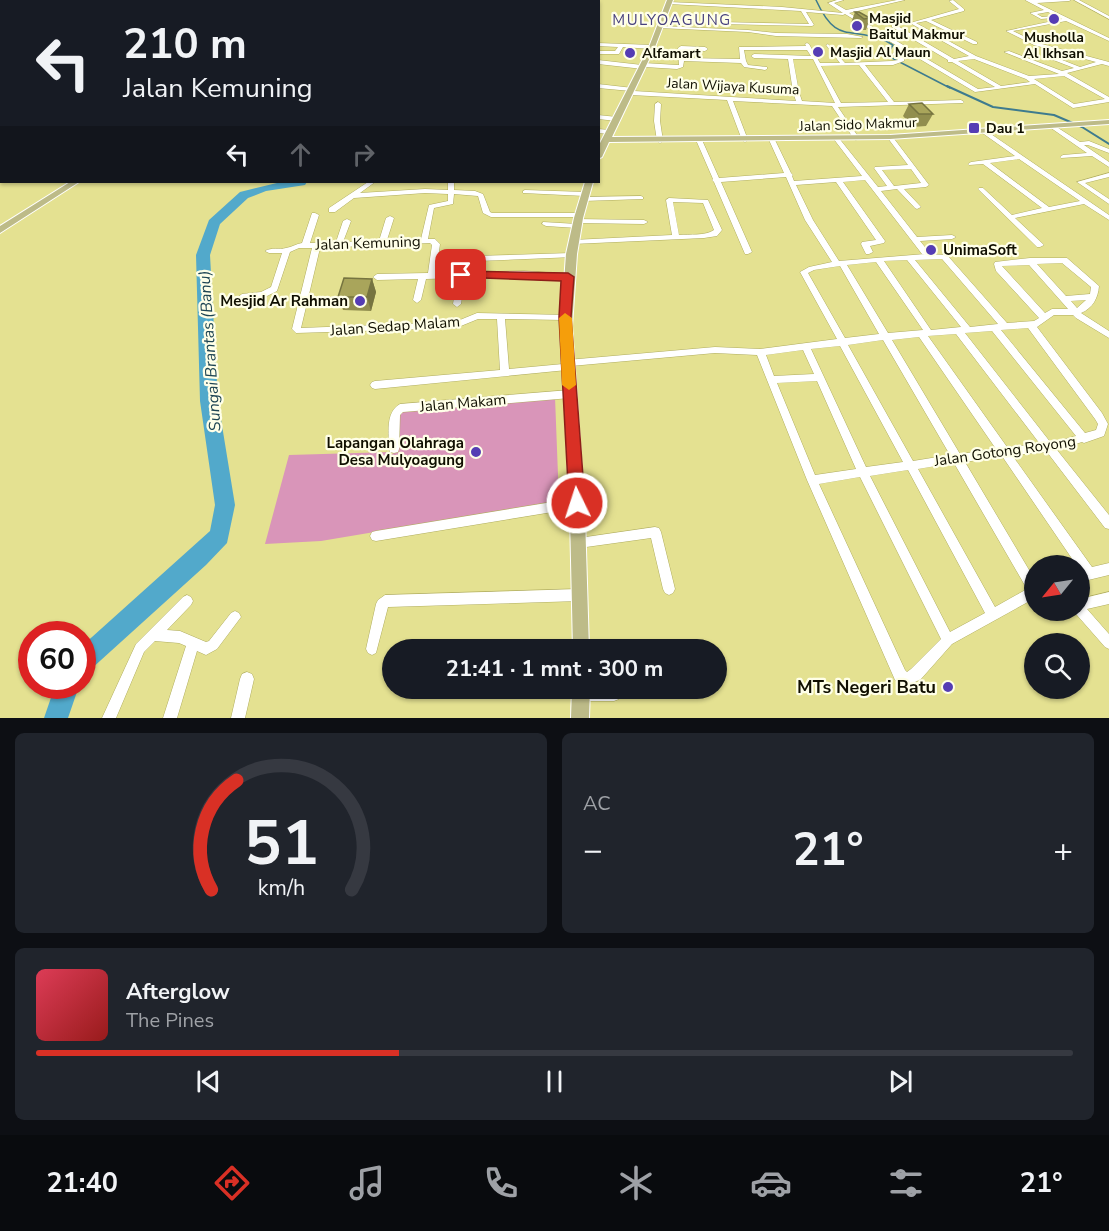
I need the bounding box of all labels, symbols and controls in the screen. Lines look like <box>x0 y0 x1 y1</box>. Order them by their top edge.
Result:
place label: Masjid Baitul Makmur <box>869 9 965 44</box>
district label: MULYOAGUNG <box>612 10 732 30</box>
marker: Musholla Al Ikhsan <box>1047 12 1061 26</box>
text: 210 m <box>123 16 247 73</box>
marker: Masjid Baitul Makmur <box>850 19 864 33</box>
icon: left <box>24 24 102 102</box>
place label: Musholla Al Ikhsan <box>1024 28 1084 63</box>
place label: Masjid Al Maun <box>830 43 931 62</box>
place label: Alfamart <box>642 44 701 63</box>
marker: Masjid Al Maun <box>811 45 825 59</box>
marker: Alfamart <box>623 46 637 60</box>
text: Jalan Kemuning <box>123 70 313 107</box>
street label: Jalan Wijaya Kusuma <box>665 73 800 99</box>
street label: Jalan Sido Makmur <box>798 113 917 136</box>
place label: Dau 1 <box>986 119 1025 138</box>
marker: Dau 1 <box>967 121 981 135</box>
icon: left <box>221 138 254 171</box>
icon: ahead <box>284 138 317 171</box>
icon: right <box>347 138 380 171</box>
street label: Jalan Kemuning <box>314 231 421 255</box>
place label: UnimaSoft <box>943 240 1017 260</box>
marker: UnimaSoft <box>924 243 938 257</box>
pin <box>435 249 486 300</box>
icon: arrive <box>444 258 477 291</box>
water label: Sungai Brantas (Banu) <box>193 270 227 432</box>
place label: Mesjid Ar Rahman <box>220 291 348 311</box>
marker: Mesjid Ar Rahman <box>353 294 367 308</box>
street label: Jalan Sedap Malam <box>328 311 461 341</box>
street label: Jalan Makam <box>418 389 507 417</box>
street label: Jalan Gotong Royong <box>932 431 1077 471</box>
place label: Lapangan Olahraga Desa Mulyoagung <box>326 433 464 470</box>
marker: Lapangan Olahraga Desa Mulyoagung <box>469 445 483 459</box>
position arrow <box>545 471 609 535</box>
north arrow <box>1024 555 1090 621</box>
map controls <box>1024 555 1090 699</box>
speed limit sign: 60 <box>18 621 96 699</box>
button: search <box>1024 633 1090 699</box>
text: 21:41 · 1 mnt · 300 m <box>446 654 663 684</box>
place label: MTs Negeri Batu <box>797 675 936 699</box>
marker: MTs Negeri Batu <box>941 680 955 694</box>
text: AC <box>583 790 611 817</box>
text: 51 <box>244 801 318 886</box>
text: 21° <box>792 820 864 881</box>
text: − <box>583 828 603 873</box>
text: + <box>1053 828 1073 873</box>
text: km/h <box>257 873 305 903</box>
text: Afterglow <box>126 977 230 1007</box>
text: The Pines <box>126 1007 214 1034</box>
icon: previous <box>192 1065 225 1098</box>
icon: pause <box>538 1065 571 1098</box>
icon: next <box>884 1065 917 1098</box>
icon: directions <box>211 1162 253 1204</box>
icon: music <box>346 1162 388 1204</box>
icon: phone <box>480 1162 522 1204</box>
icon: climate <box>615 1162 657 1204</box>
icon: car <box>750 1162 792 1204</box>
icon: filters <box>885 1162 927 1204</box>
text: 21:40 <box>46 1165 118 1202</box>
text: 21° <box>1020 1165 1062 1202</box>

